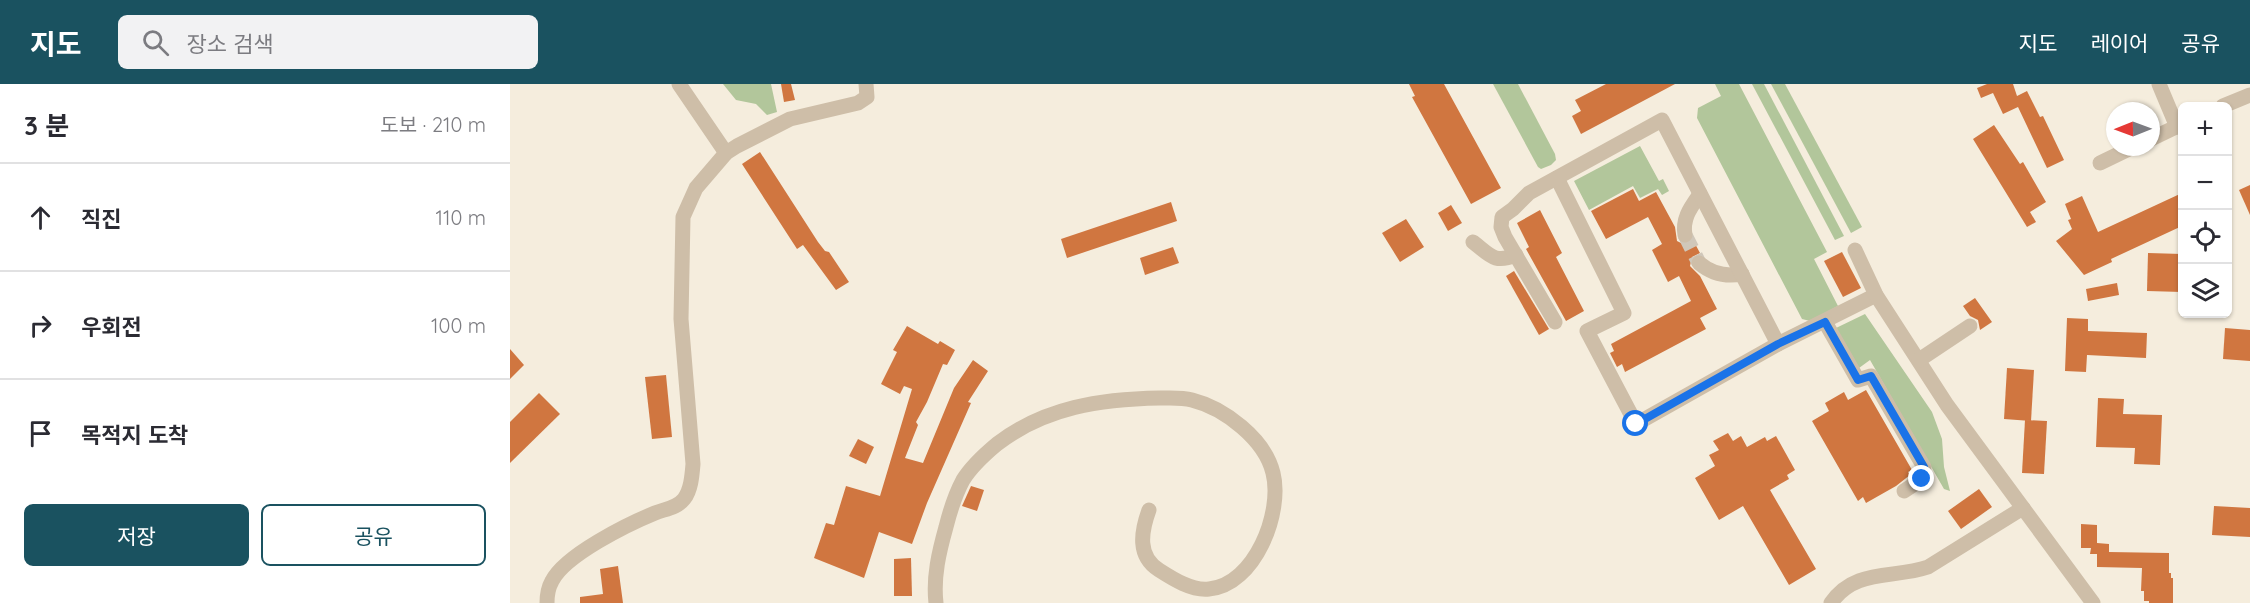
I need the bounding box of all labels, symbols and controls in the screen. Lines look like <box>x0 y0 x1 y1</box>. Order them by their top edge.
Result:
search box <box>118 15 538 69</box>
text: 지도 <box>30 26 82 61</box>
icon: search <box>139 26 172 59</box>
text: 장소 검색 <box>187 30 274 58</box>
text: 지도 <box>2019 30 2057 56</box>
text: 레이어 <box>2090 30 2148 56</box>
text: 공유 <box>2181 30 2220 56</box>
north arrow <box>2106 102 2160 156</box>
map controls <box>2178 102 2232 318</box>
button: + <box>2178 102 2232 156</box>
text: 3 분 <box>24 109 69 142</box>
text: 도보 · 210 m <box>380 112 486 137</box>
button: − <box>2178 156 2232 210</box>
icon: ahead <box>24 201 57 234</box>
text: 직진 <box>81 205 121 233</box>
text: 110 m <box>436 205 486 230</box>
button: locate <box>2178 210 2232 264</box>
button: layers <box>2178 264 2232 318</box>
icon: right <box>24 309 57 342</box>
text: 우회전 <box>81 313 142 341</box>
text: 100 m <box>431 313 486 338</box>
route start <box>1622 410 1648 436</box>
icon: arrive <box>24 417 57 450</box>
text: 목적지 도착 <box>81 421 188 449</box>
route end <box>1908 465 1934 491</box>
button: 저장 <box>24 504 249 566</box>
button: 공유 <box>261 504 486 566</box>

